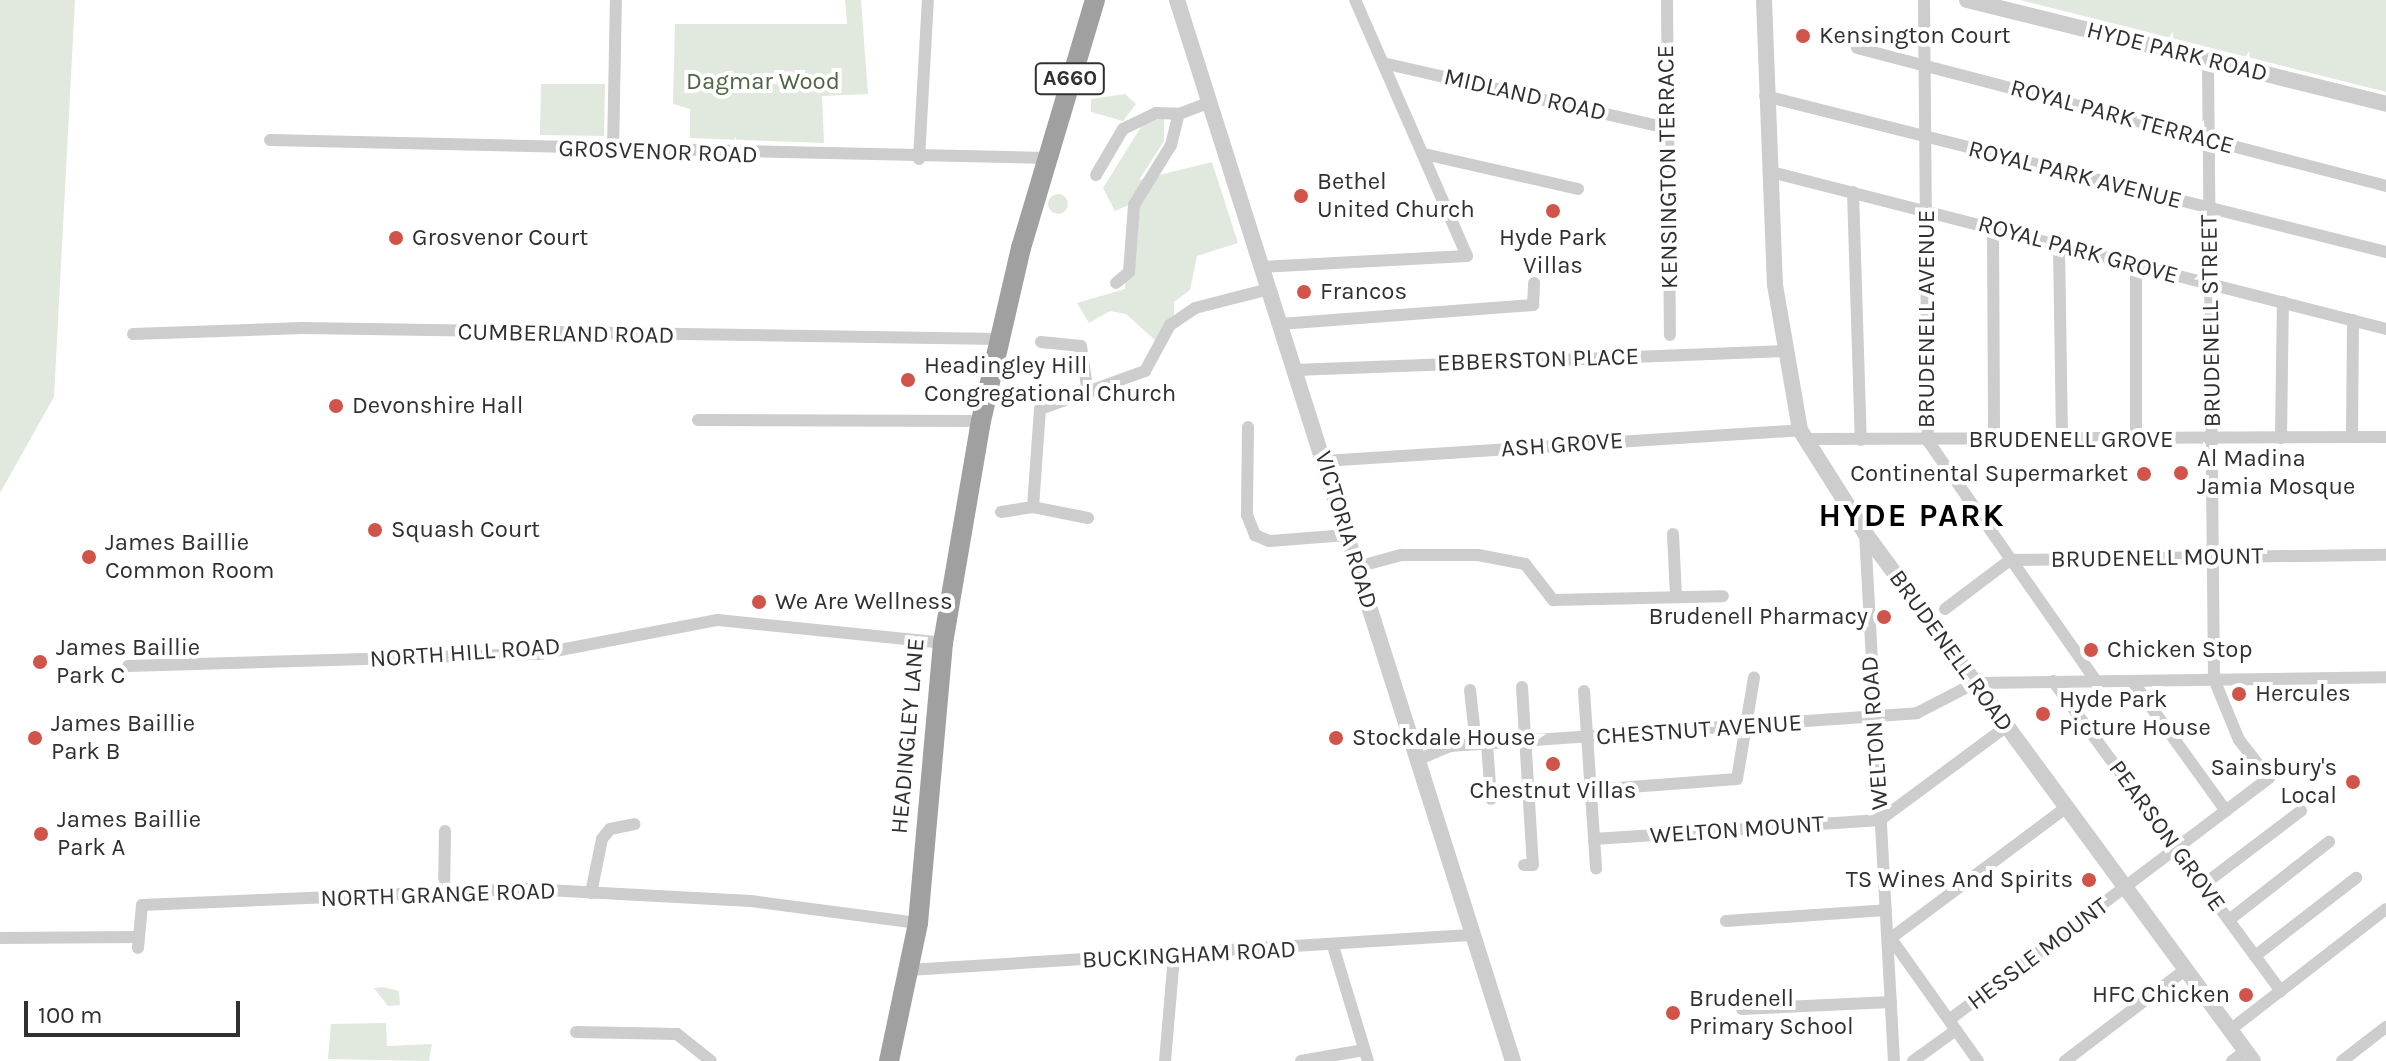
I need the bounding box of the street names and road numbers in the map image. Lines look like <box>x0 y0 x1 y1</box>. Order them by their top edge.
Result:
street label: HYDE PARK ROAD <box>2084 16 2270 88</box>
street label: KENSINGTON TERRACE <box>1651 45 1685 289</box>
road number: A660 <box>1034 61 1106 97</box>
street label: MIDLAND ROAD <box>1441 62 1609 128</box>
street label: ROYAL PARK TERRACE <box>2007 73 2237 161</box>
street label: GROSVENOR ROAD <box>558 134 758 170</box>
street label: ROYAL PARK AVENUE <box>1965 135 2185 215</box>
street label: ROYAL PARK GROVE <box>1975 209 2181 291</box>
street label: BRUDENELL AVENUE <box>1913 210 1941 428</box>
street label: BRUDENELL STREET <box>2195 214 2227 428</box>
street label: CUMBERLAND ROAD <box>457 318 675 350</box>
street label: EBBERSTON PLACE <box>1436 342 1640 378</box>
street label: ASH GROVE <box>1500 426 1624 464</box>
street label: BRUDENELL GROVE <box>1968 426 2174 454</box>
street label: VICTORIA ROAD <box>1308 448 1384 612</box>
street label: BRUDENELL MOUNT <box>2050 542 2264 574</box>
street label: BRUDENELL ROAD <box>1883 565 2019 737</box>
street label: NORTH HILL ROAD <box>369 632 561 674</box>
street label: HEADINGLEY LANE <box>885 637 931 835</box>
street label: WELTON ROAD <box>1855 655 1895 811</box>
street label: CHESTNUT AVENUE <box>1595 708 1803 752</box>
street label: PEARSON GROVE <box>2103 755 2231 917</box>
street label: WELTON MOUNT <box>1649 810 1825 850</box>
street label: NORTH GRANGE ROAD <box>320 877 556 913</box>
street label: HESSLE MOUNT <box>1962 892 2114 1016</box>
street label: BUCKINGHAM ROAD <box>1081 935 1297 975</box>

